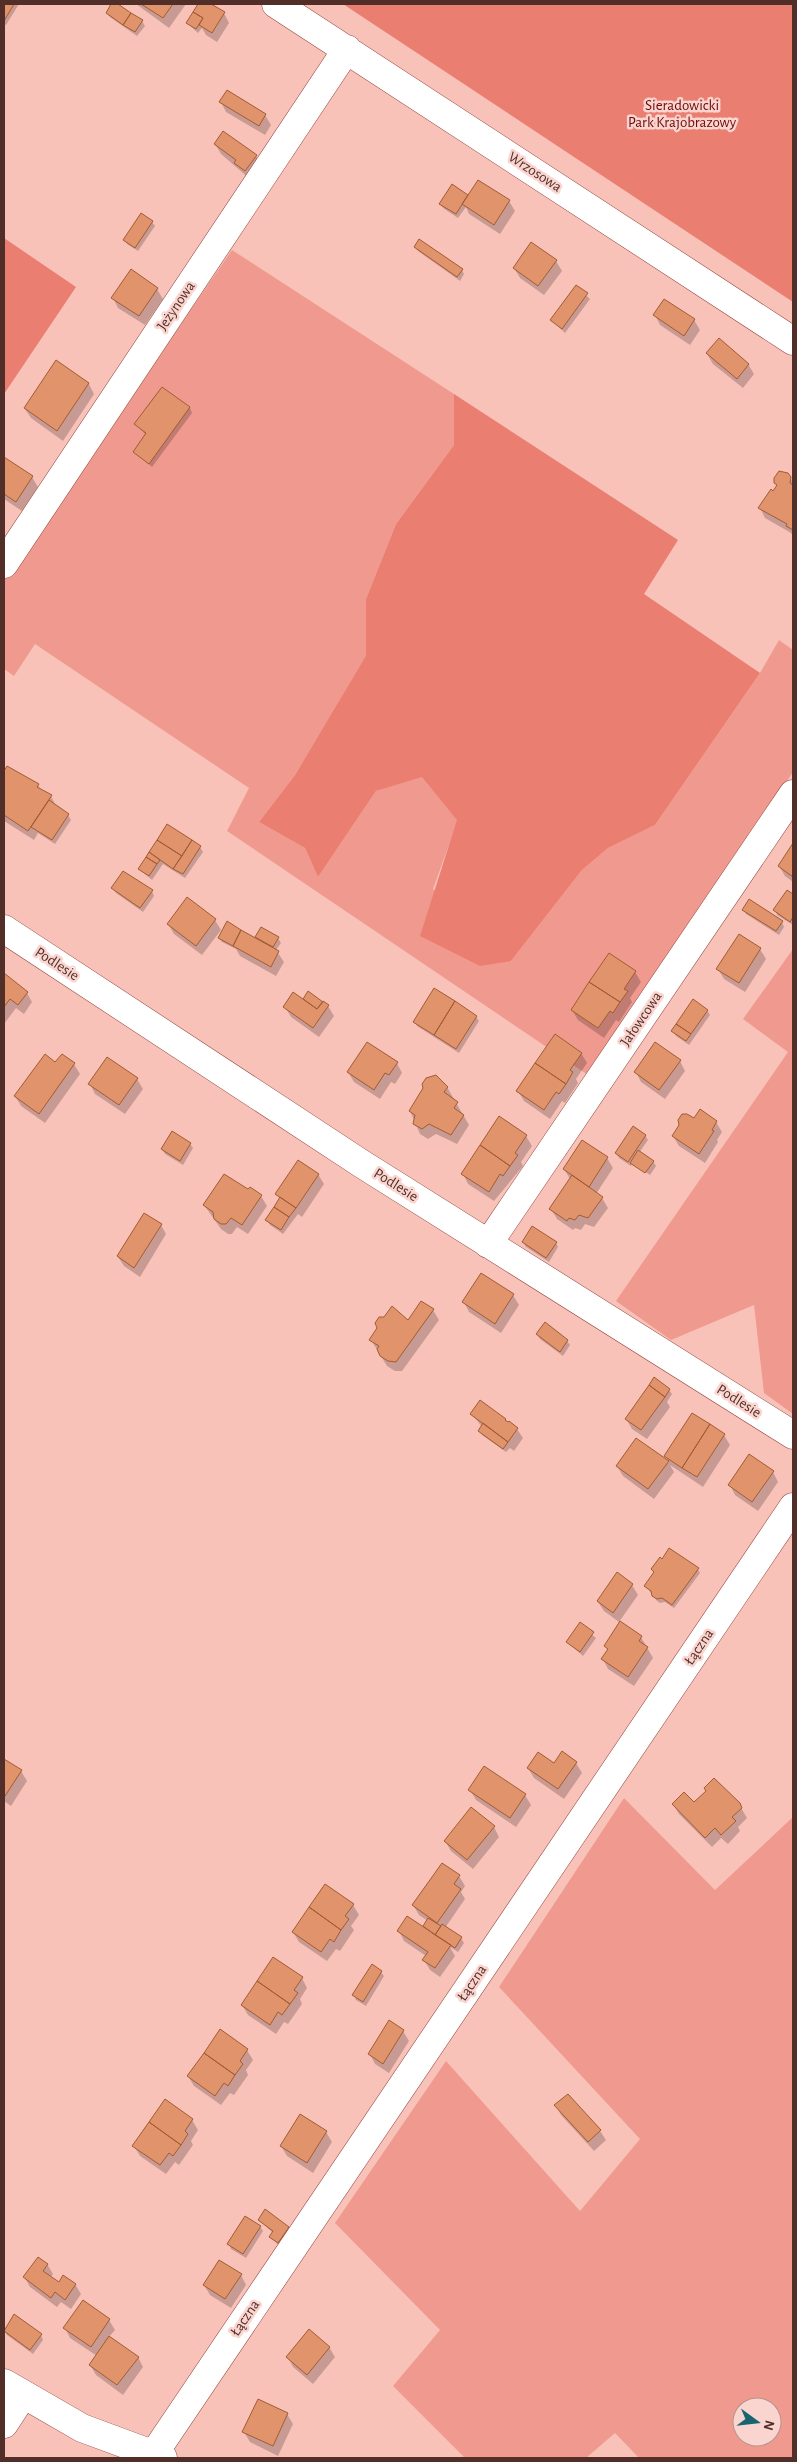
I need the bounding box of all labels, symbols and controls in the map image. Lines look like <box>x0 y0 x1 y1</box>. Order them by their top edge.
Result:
park label: Sieradowicki Park Krajobrazowy <box>628 98 737 130</box>
street label: Wrzosowa <box>506 149 564 195</box>
street label: Jeżynowa <box>154 279 198 333</box>
street label: Podlesie <box>32 944 82 984</box>
street label: Jałowcowa <box>617 989 665 1049</box>
street label: Podlesie <box>371 1166 421 1204</box>
street label: Podlesie <box>714 1382 764 1420</box>
street label: Łączna <box>682 1626 716 1668</box>
street label: Łączna <box>455 1962 489 2004</box>
street label: Łączna <box>228 2297 262 2339</box>
north arrow <box>732 2397 782 2447</box>
text: N <box>761 2419 777 2432</box>

